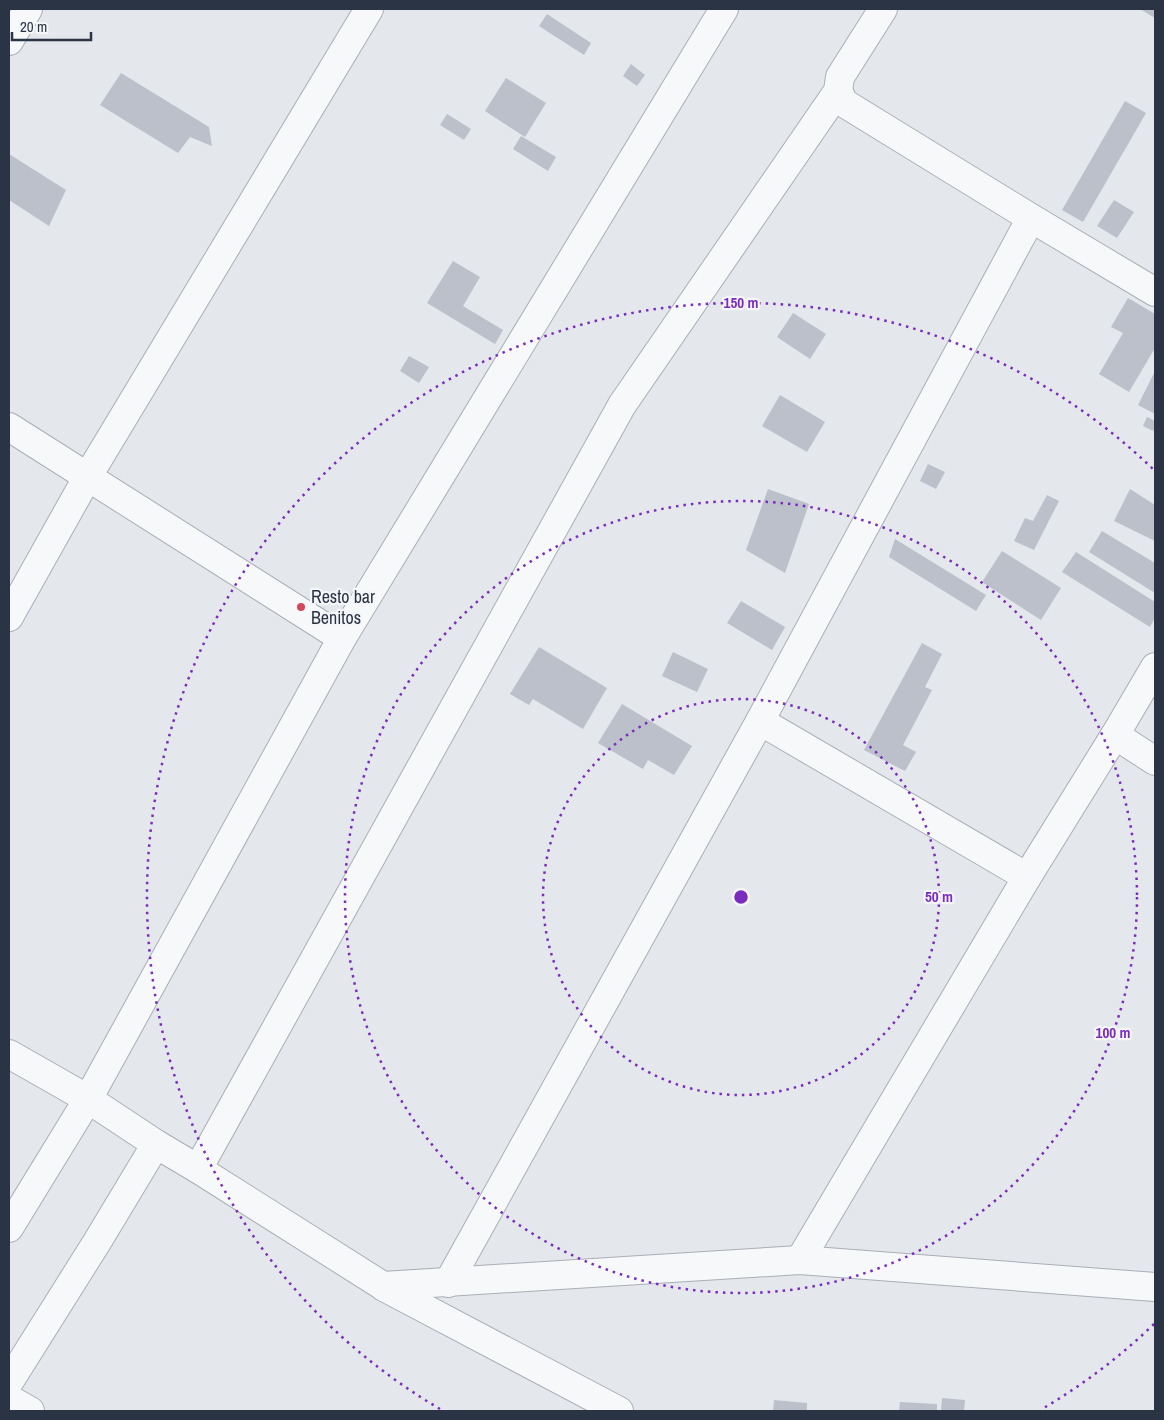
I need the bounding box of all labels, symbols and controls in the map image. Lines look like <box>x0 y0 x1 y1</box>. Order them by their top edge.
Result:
scale bar <box>12 10 91 42</box>
text: 20 m <box>20 16 47 37</box>
text: 150 m <box>724 292 758 313</box>
place label: Resto bar Benitos <box>311 584 375 630</box>
marker: Resto bar Benitos <box>295 601 307 613</box>
text: 50 m <box>925 886 953 907</box>
centre of rings <box>732 888 750 906</box>
text: 100 m <box>1096 1022 1130 1043</box>

